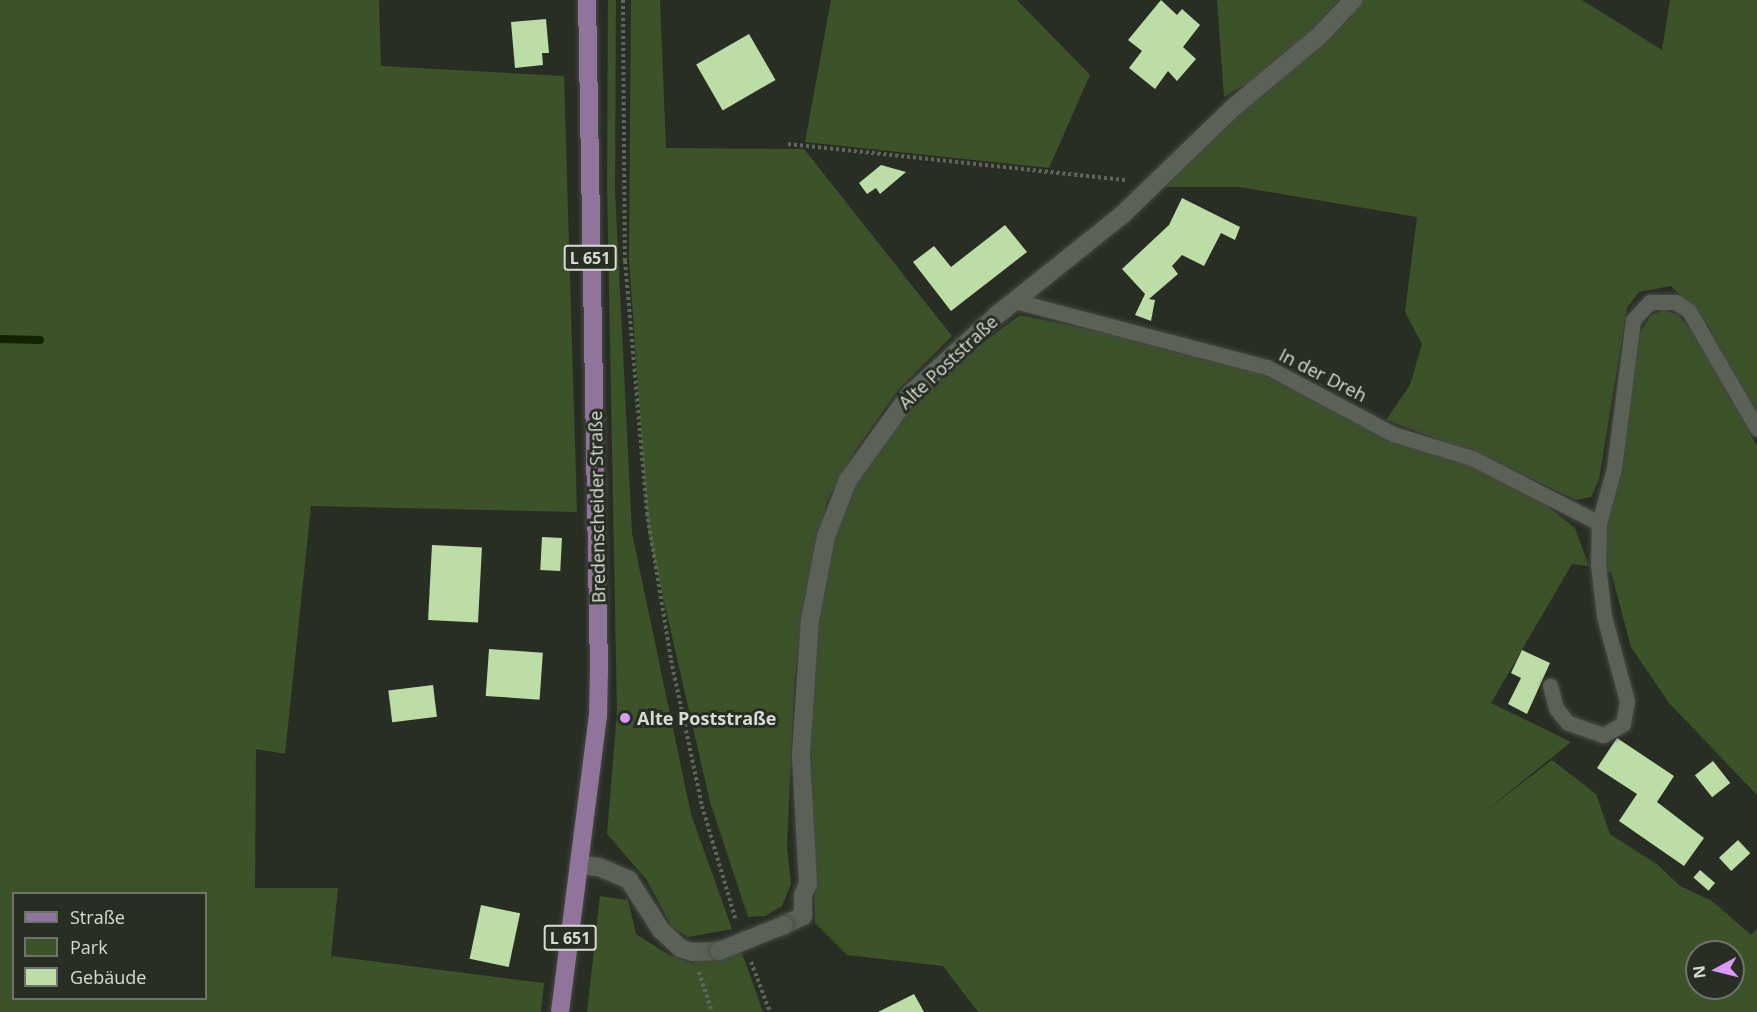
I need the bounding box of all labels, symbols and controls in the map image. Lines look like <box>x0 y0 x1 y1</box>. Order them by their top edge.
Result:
road number: L 651 <box>563 245 617 271</box>
street label: Alte Poststraße <box>894 311 1002 413</box>
street label: In der Dreh <box>1276 344 1370 406</box>
street label: Bredenscheider Straße <box>585 411 609 603</box>
place label: Alte Poststraße <box>637 707 776 729</box>
marker: Alte Poststraße <box>618 711 632 725</box>
legend <box>12 892 207 1000</box>
text: Straße <box>70 905 125 929</box>
road number: L 651 <box>543 925 597 951</box>
text: Park <box>70 935 108 959</box>
north arrow <box>1685 940 1745 1000</box>
text: N <box>1687 964 1711 980</box>
text: Gebäude <box>70 965 146 989</box>

